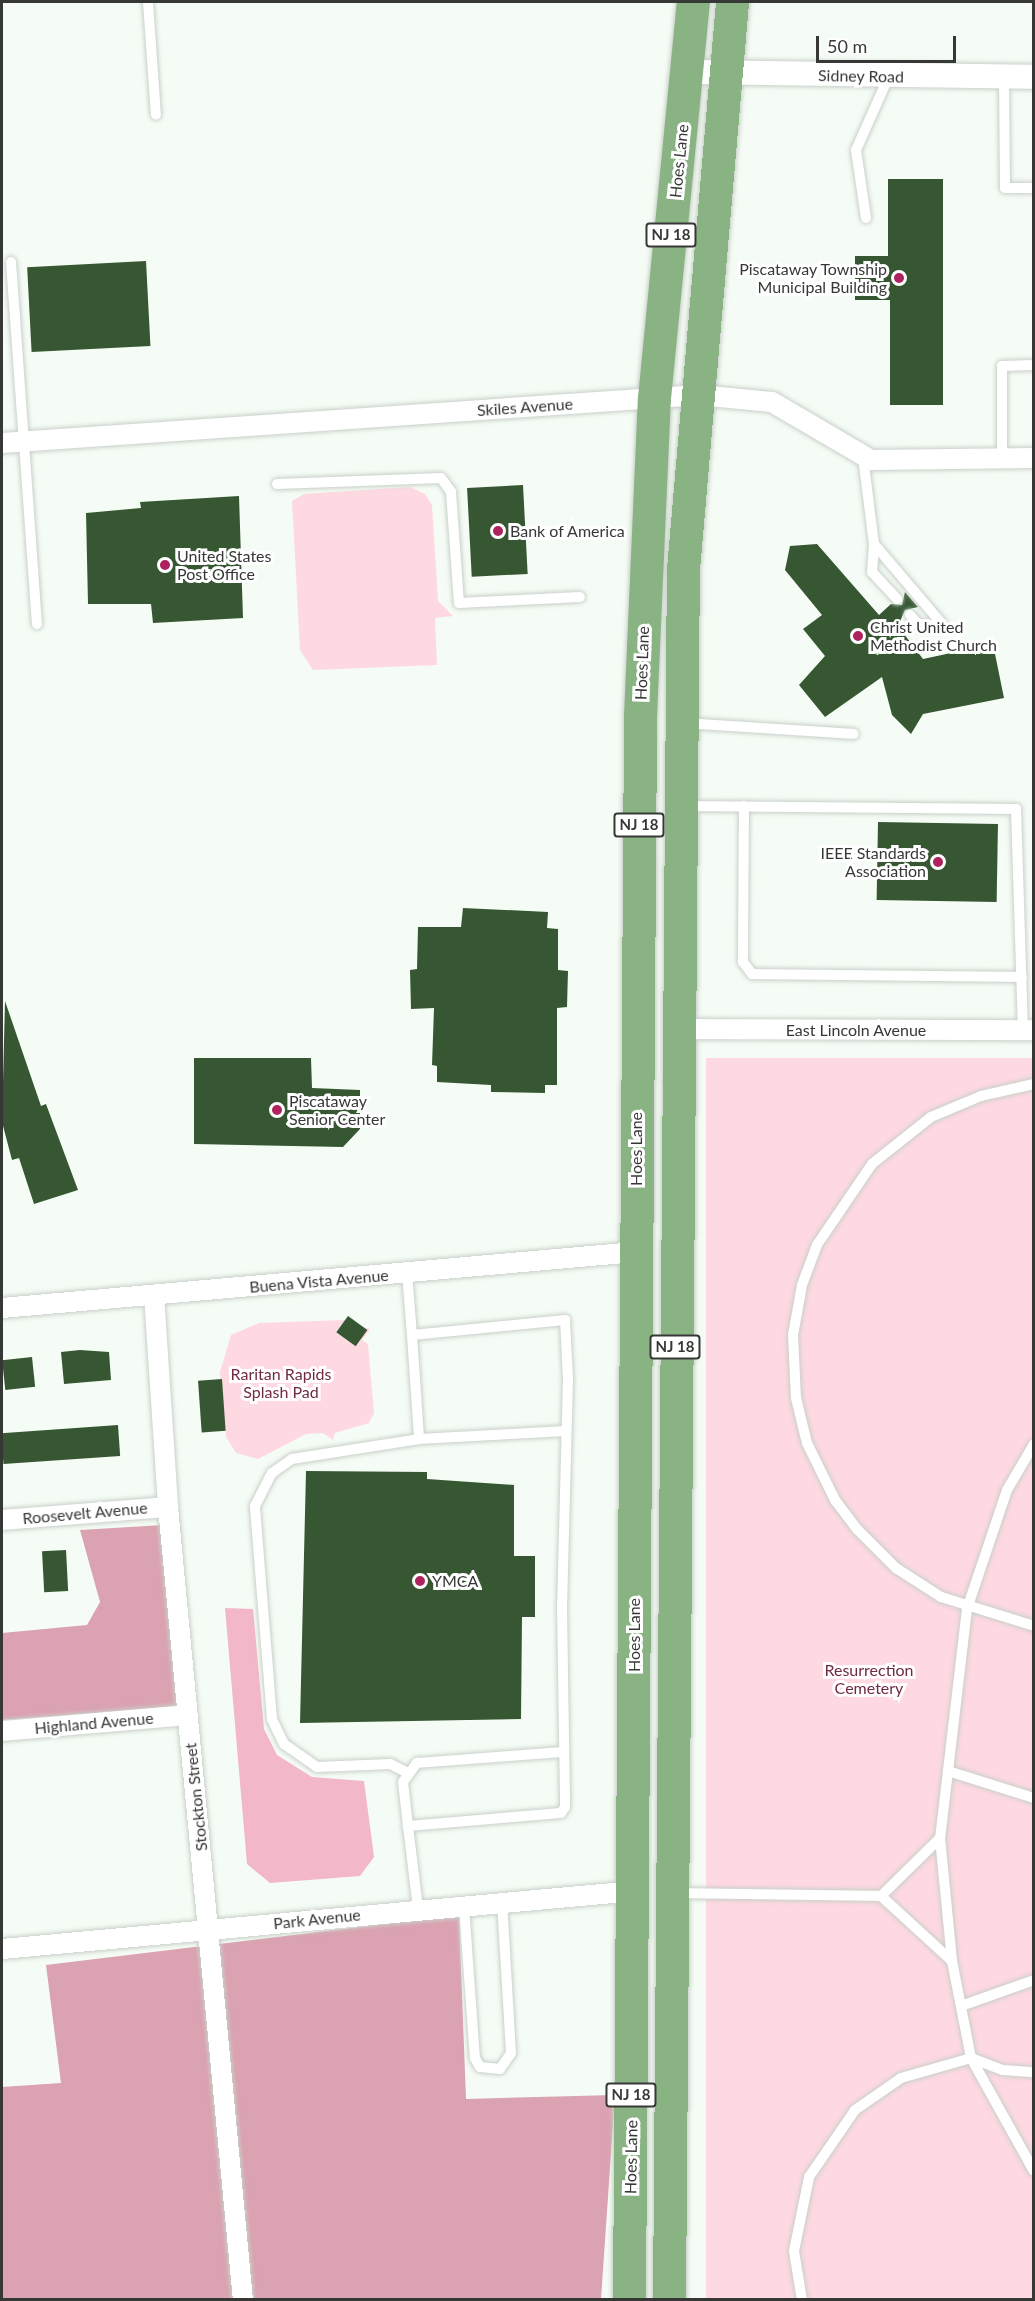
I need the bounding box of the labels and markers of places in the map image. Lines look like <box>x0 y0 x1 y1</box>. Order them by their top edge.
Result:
place label: Piscataway Township Municipal Building <box>738 259 887 297</box>
marker: Piscataway Township Municipal Building <box>892 271 906 285</box>
place label: Bank of America <box>510 521 626 541</box>
marker: Bank of America <box>491 524 505 538</box>
place label: United States Post Office <box>177 546 271 584</box>
marker: United States Post Office <box>158 558 172 572</box>
place label: Christ United Methodist Church <box>870 617 997 655</box>
marker: Christ United Methodist Church <box>851 629 865 643</box>
place label: IEEE Standards Association <box>820 843 926 881</box>
marker: IEEE Standards Association <box>931 855 945 869</box>
place label: Piscataway Senior Center <box>289 1091 386 1129</box>
marker: Piscataway Senior Center <box>270 1103 284 1117</box>
place label: YMCA <box>432 1571 478 1591</box>
marker: YMCA <box>413 1574 427 1588</box>

